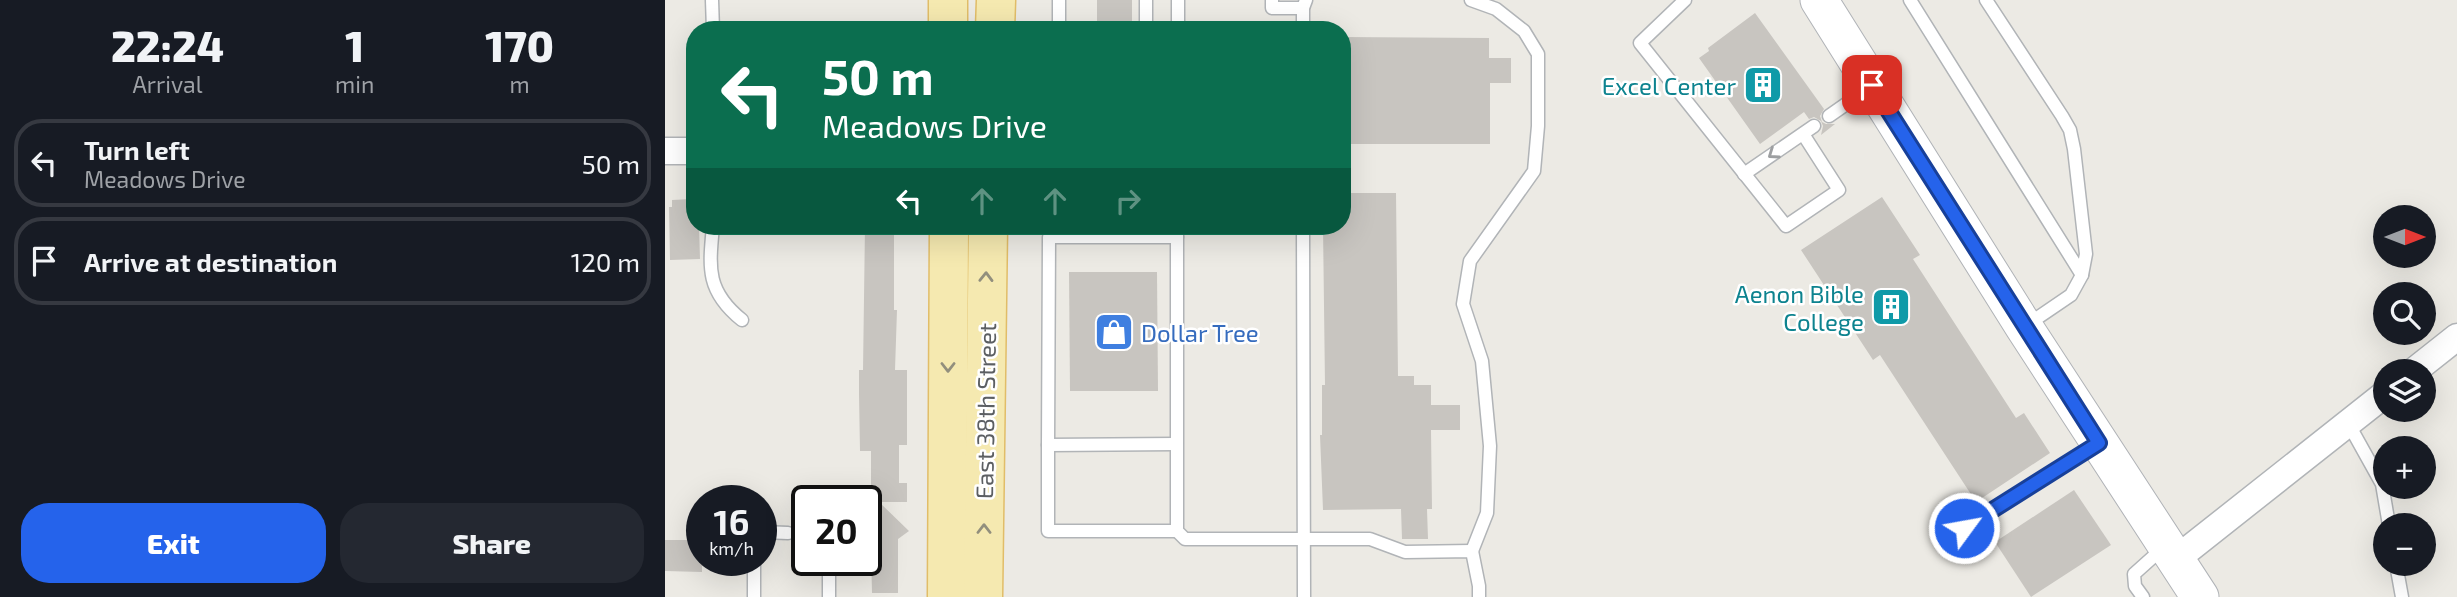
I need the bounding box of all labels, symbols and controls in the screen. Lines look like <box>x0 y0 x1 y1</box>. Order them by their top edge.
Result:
text: 22:24 <box>111 20 224 70</box>
text: 1 <box>345 20 364 70</box>
text: 170 <box>485 20 554 70</box>
text: 50 m <box>822 46 934 105</box>
icon: left <box>707 49 798 140</box>
pin <box>1842 55 1902 115</box>
building icon: Excel Center <box>1742 64 1784 106</box>
icon: arrive <box>1853 66 1891 104</box>
text: Arrival <box>133 70 203 98</box>
text: min <box>335 70 374 98</box>
text: m <box>510 70 530 98</box>
place label: Excel Center <box>1602 71 1736 100</box>
text: Meadows Drive <box>822 106 1047 144</box>
text: Turn left <box>84 134 190 165</box>
icon: left <box>25 144 63 182</box>
one-way arrow <box>1768 146 1781 159</box>
text: 50 m <box>582 148 640 179</box>
text: Meadows Drive <box>84 165 246 193</box>
icon: left <box>890 182 928 220</box>
icon: ahead <box>963 182 1001 220</box>
icon: ahead <box>1036 182 1074 220</box>
icon: right <box>1109 182 1147 220</box>
north arrow <box>2373 205 2436 268</box>
map controls <box>2373 205 2436 576</box>
icon: arrive <box>25 242 63 280</box>
text: Arrive at destination <box>84 246 337 277</box>
text: 120 m <box>571 246 640 277</box>
one-way arrow <box>979 271 994 282</box>
place label: Aenon Bible College <box>1735 279 1864 336</box>
button: search <box>2373 282 2436 345</box>
building icon: Aenon Bible College <box>1870 286 1912 328</box>
shop icon: Dollar Tree <box>1093 311 1135 353</box>
place label: Dollar Tree <box>1141 318 1259 347</box>
street label: East 38th Street <box>969 323 1001 499</box>
button: layers <box>2373 359 2436 422</box>
one-way arrow <box>940 363 956 373</box>
button: + <box>2373 436 2436 499</box>
speed limit sign: 20 <box>791 485 882 576</box>
position arrow <box>1927 491 2001 565</box>
text: 16 <box>714 500 749 542</box>
button: Exit <box>21 503 326 583</box>
button: Share <box>340 503 644 583</box>
button: − <box>2373 513 2436 576</box>
one-way arrow <box>976 523 991 534</box>
text: km/h <box>709 537 754 559</box>

